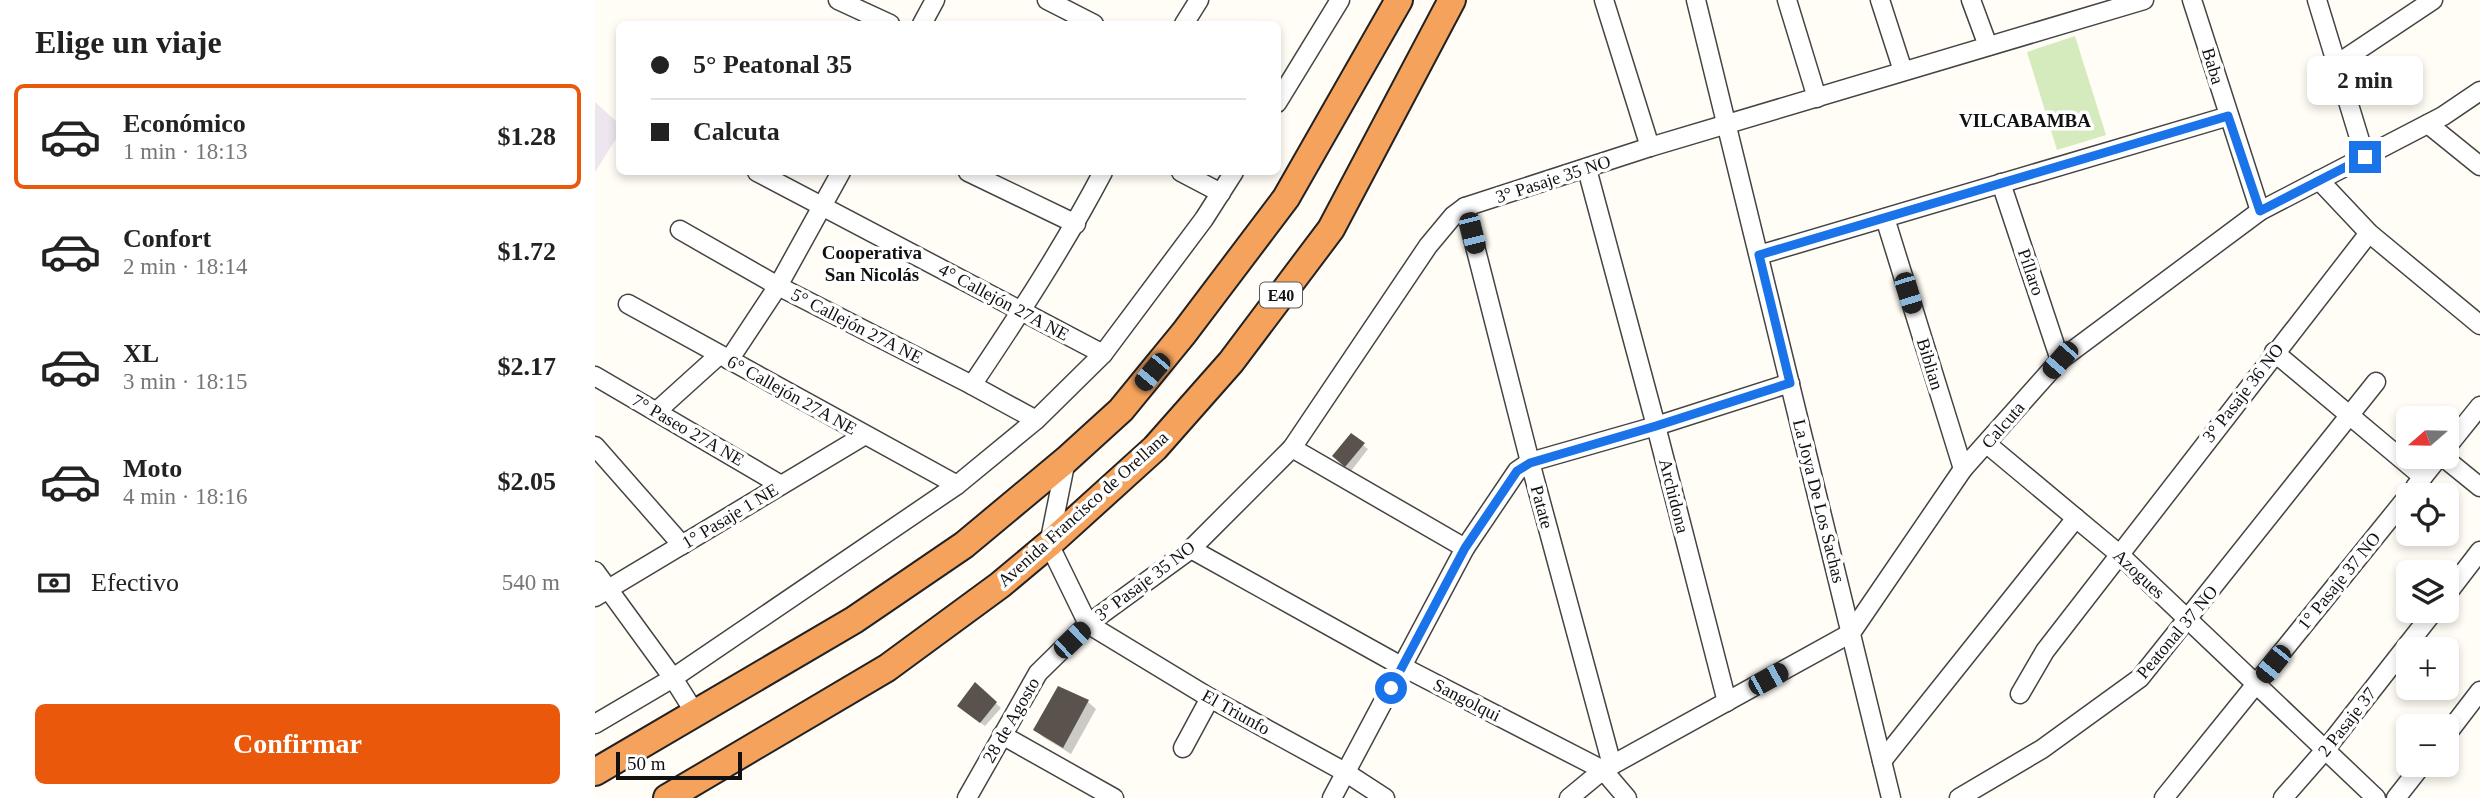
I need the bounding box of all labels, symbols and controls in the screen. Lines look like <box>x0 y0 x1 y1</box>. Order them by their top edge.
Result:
text: Elige un viaje <box>35 24 222 60</box>
street label: Baba <box>2198 45 2228 87</box>
text: 5° Peatonal 35 <box>693 50 852 79</box>
callout: 2 min <box>2307 55 2423 104</box>
text: 2 min <box>2337 68 2393 93</box>
icon: car <box>39 105 102 168</box>
text: Económico <box>123 109 246 138</box>
district label: VILCABAMBA <box>1959 110 2091 131</box>
text: Calcuta <box>693 117 780 146</box>
text: $1.28 <box>498 122 556 151</box>
text: 1 min · 18:13 <box>123 139 248 164</box>
route end <box>2349 141 2381 173</box>
street label: 3° Pasaje 35 NO <box>1493 151 1613 207</box>
car <box>1457 210 1488 256</box>
icon: car <box>39 220 102 283</box>
text: Confort <box>123 224 211 253</box>
text: $1.72 <box>498 237 556 266</box>
district label: Cooperativa San Nicolás <box>822 242 923 285</box>
street label: Píllaro <box>2014 246 2048 298</box>
text: 2 min · 18:14 <box>123 254 248 279</box>
street label: 4° Callejón 27A NE <box>935 259 1073 345</box>
car <box>1892 270 1925 316</box>
road number: E40 <box>1260 282 1302 308</box>
street label: 5° Callejón 27A NE <box>788 284 926 368</box>
icon: car <box>39 335 102 398</box>
street label: Biblian <box>1913 336 1947 392</box>
car <box>2039 337 2082 383</box>
text: XL <box>123 339 159 368</box>
street label: 3° Pasaje 36 NO <box>2198 340 2288 446</box>
car <box>1131 349 1174 395</box>
street label: 6° Callejón 27A NE <box>724 351 860 439</box>
text: $2.17 <box>498 352 556 381</box>
text: 3 min · 18:15 <box>123 369 248 394</box>
street label: 7° Paseo 27A NE <box>629 390 747 470</box>
street label: Calcuta <box>1977 398 2029 452</box>
north arrow <box>2396 406 2459 469</box>
map controls <box>2396 406 2459 777</box>
street label: La Joya De Los Sachas <box>1789 417 1849 585</box>
street label: Avenida Francisco de Orellana <box>994 427 1172 591</box>
icon: car <box>39 450 102 513</box>
text: Moto <box>123 454 182 483</box>
street label: Archidona <box>1655 457 1693 535</box>
text: $2.05 <box>498 467 556 496</box>
street label: 1° Pasaje 1 NE <box>678 479 782 553</box>
street label: Patate <box>1527 483 1557 531</box>
button: locate <box>2396 483 2459 546</box>
text: 4 min · 18:16 <box>123 484 248 509</box>
street label: 1° Pasaje 37 NO <box>2294 528 2384 634</box>
street label: 3° Pasaje 35 NO <box>1091 537 1199 625</box>
street label: Azogues <box>2109 545 2169 603</box>
button: layers <box>2396 560 2459 623</box>
icon: cash <box>35 564 73 602</box>
text: Efectivo <box>91 568 179 597</box>
text: 540 m <box>502 570 560 595</box>
street label: Peatonal 37 NO <box>2132 582 2222 682</box>
car <box>1050 618 1095 662</box>
button: + <box>2396 637 2459 700</box>
car <box>2252 641 2295 687</box>
car <box>1745 660 1792 698</box>
route start <box>1375 672 1407 704</box>
street label: 28 de Agosto <box>979 674 1043 766</box>
street label: Sangolqui <box>1430 675 1504 725</box>
street label: 2 Pasaje 37 <box>2314 684 2380 760</box>
street label: El Triunfo <box>1199 685 1273 739</box>
button: Confirmar <box>35 704 560 784</box>
button: − <box>2396 714 2459 777</box>
scale bar <box>616 749 742 781</box>
text: 50 m <box>627 753 666 774</box>

